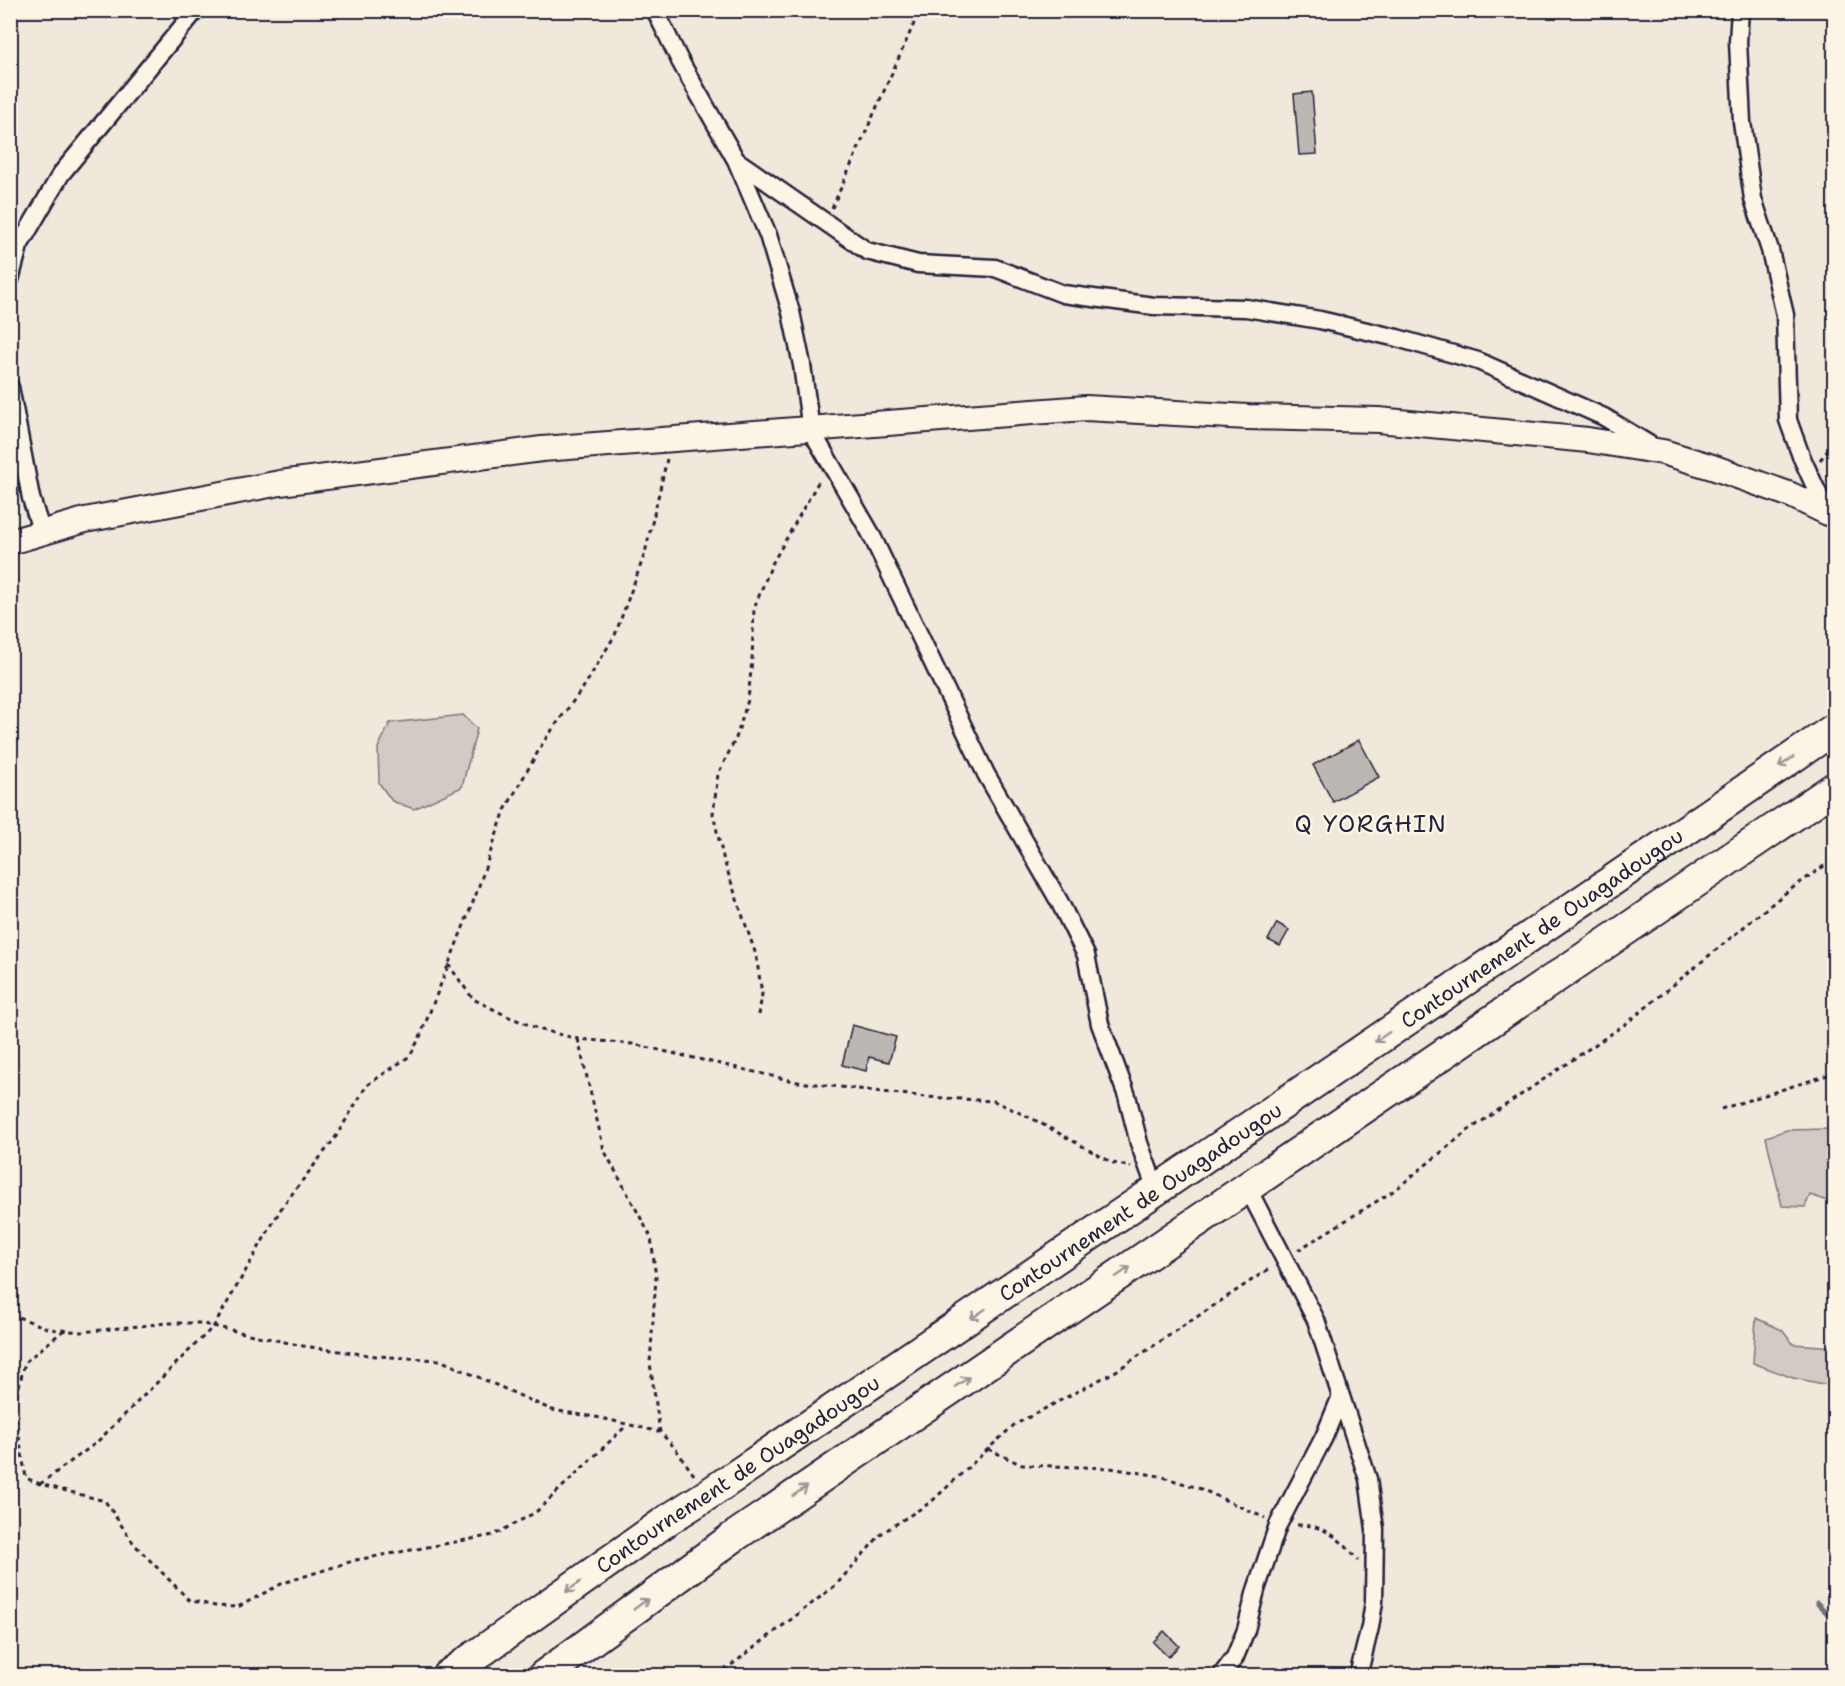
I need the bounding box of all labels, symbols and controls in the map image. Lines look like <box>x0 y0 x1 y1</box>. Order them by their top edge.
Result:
one-way arrow <box>1778 756 1795 768</box>
district label: Q YORGHIN <box>1295 808 1447 840</box>
street label: Contournement de Ouagadougou <box>1395 822 1689 1035</box>
one-way arrow <box>1374 1031 1390 1043</box>
street label: Contournement de Ouagadougou <box>993 1096 1288 1308</box>
one-way arrow <box>1114 1266 1130 1278</box>
one-way arrow <box>970 1307 987 1320</box>
street label: Contournement de Ouagadougou <box>590 1369 885 1580</box>
one-way arrow <box>953 1376 969 1388</box>
one-way arrow <box>792 1485 809 1498</box>
one-way arrow <box>565 1581 581 1593</box>
one-way arrow <box>633 1598 649 1610</box>

